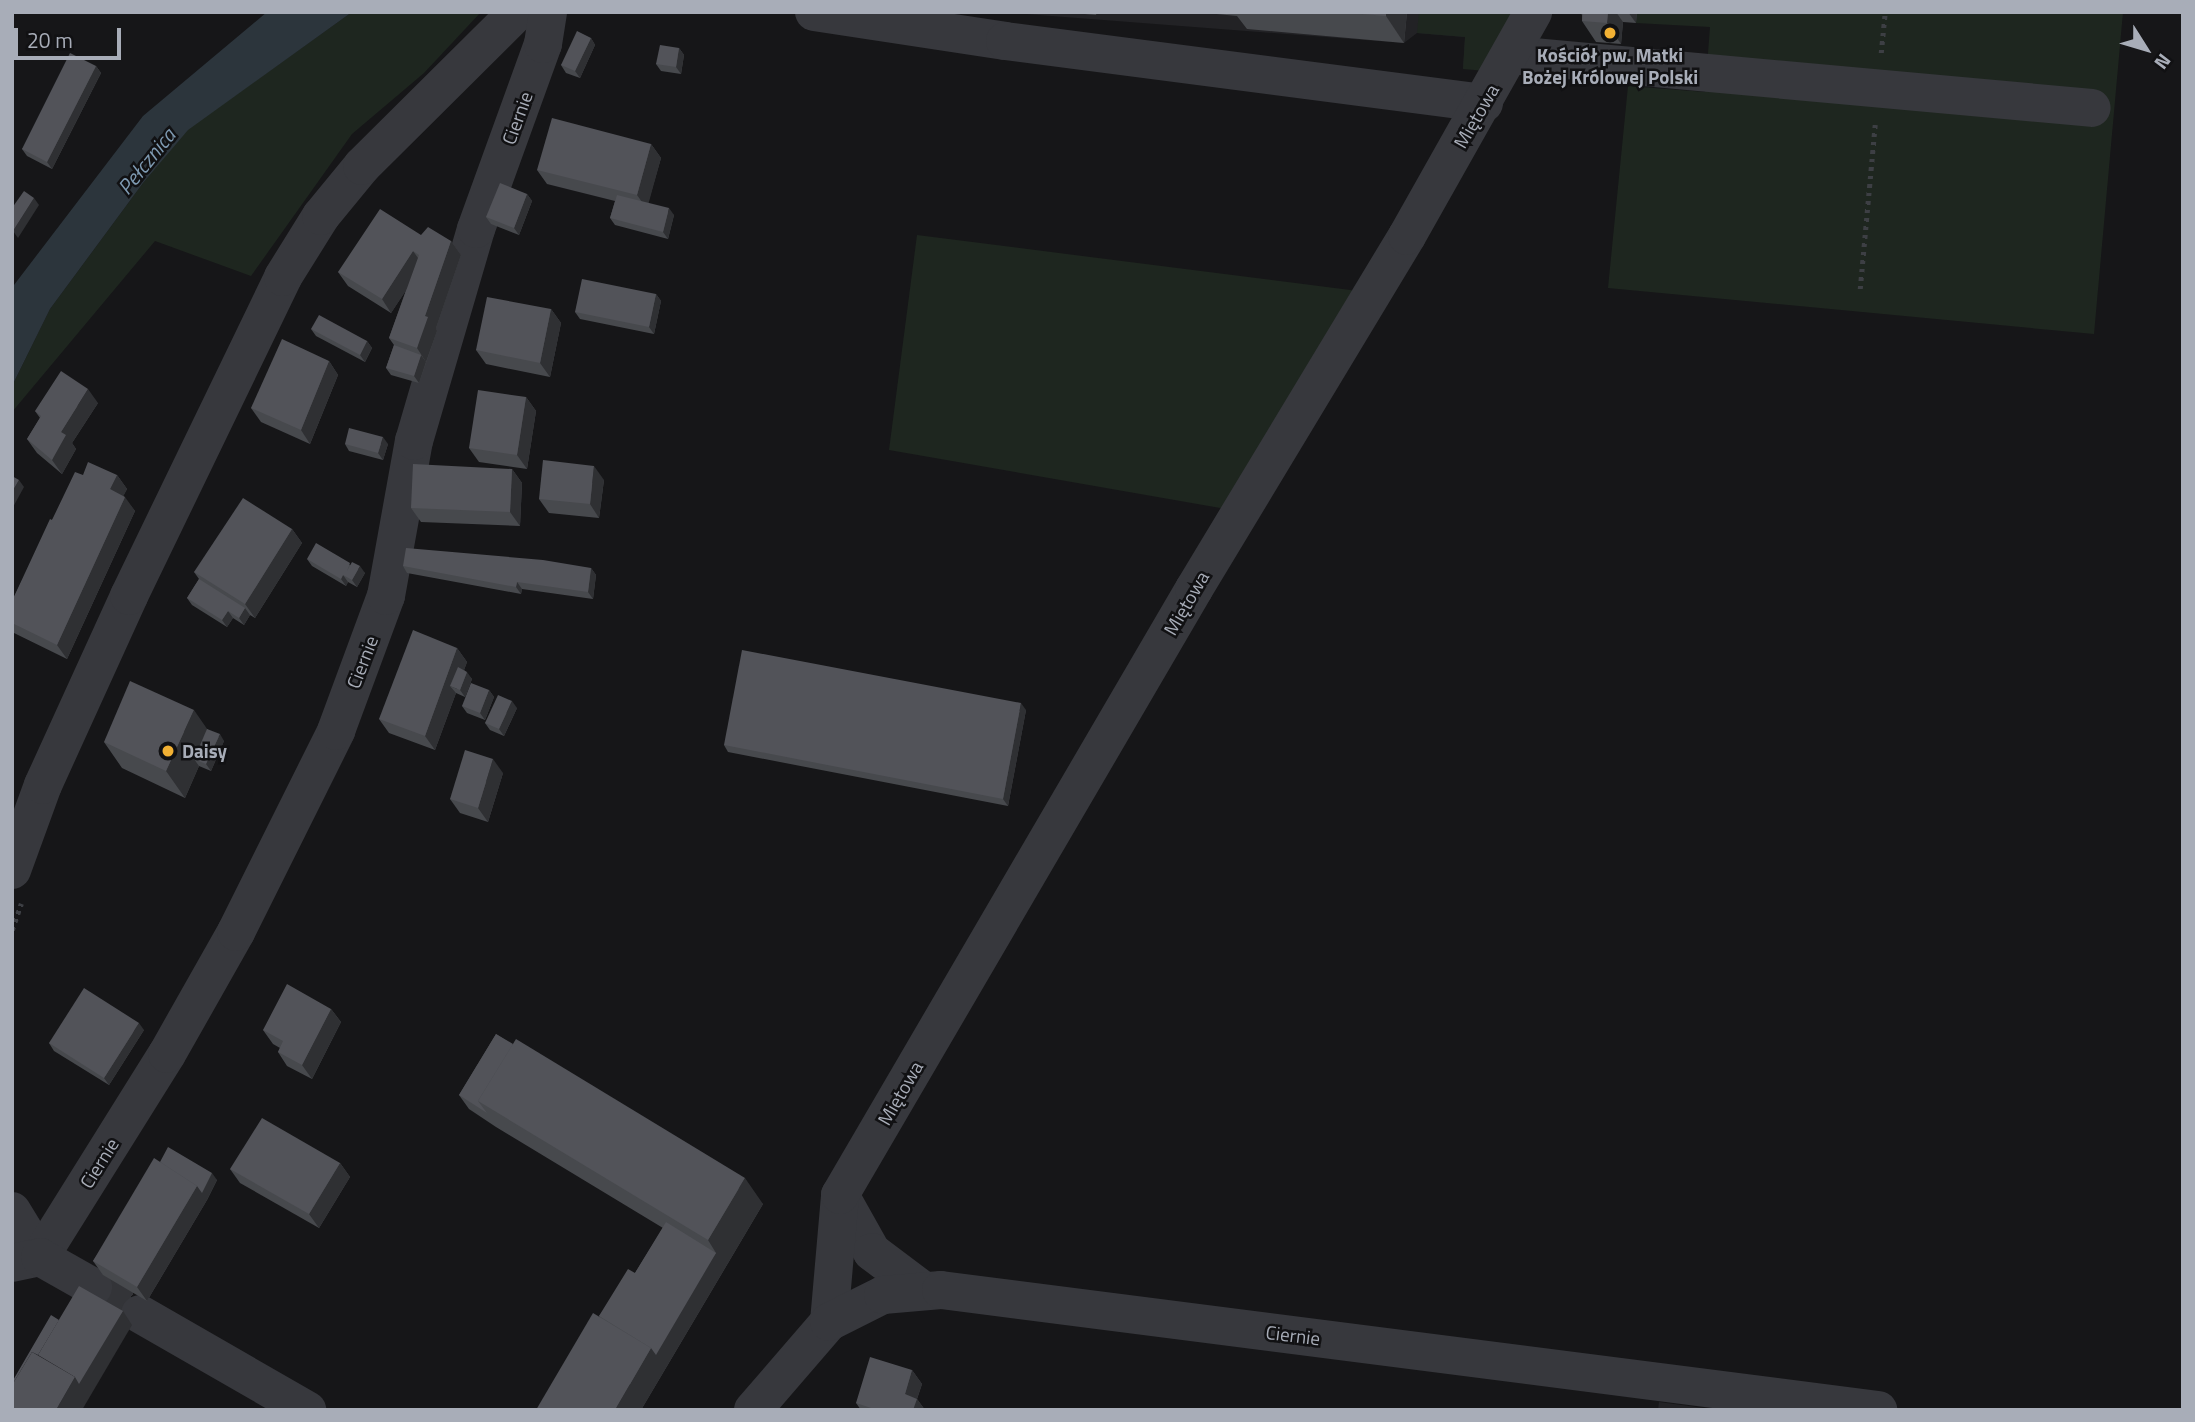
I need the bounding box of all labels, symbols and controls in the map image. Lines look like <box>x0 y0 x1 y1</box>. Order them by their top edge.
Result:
scale bar <box>18 14 124 58</box>
north arrow <box>2111 14 2181 84</box>
text: 20 m <box>27 24 73 56</box>
marker: Kościół pw. Matki Bożej Królowej Polski <box>1602 25 1618 41</box>
place label: Kościół pw. Matki Bożej Królowej Polski <box>1522 44 1698 88</box>
text: N <box>2148 48 2179 76</box>
street label: Miętowa <box>1449 80 1503 152</box>
street label: Ciernie <box>497 88 537 148</box>
water label: Pełcznica <box>112 123 180 199</box>
street label: Miętowa <box>1159 567 1213 639</box>
street label: Ciernie <box>342 632 382 692</box>
place label: Daisy <box>182 740 227 762</box>
marker: Daisy <box>160 743 176 759</box>
street label: Miętowa <box>873 1057 927 1129</box>
street label: Ciernie <box>75 1134 123 1192</box>
street label: Ciernie <box>1265 1320 1321 1350</box>

